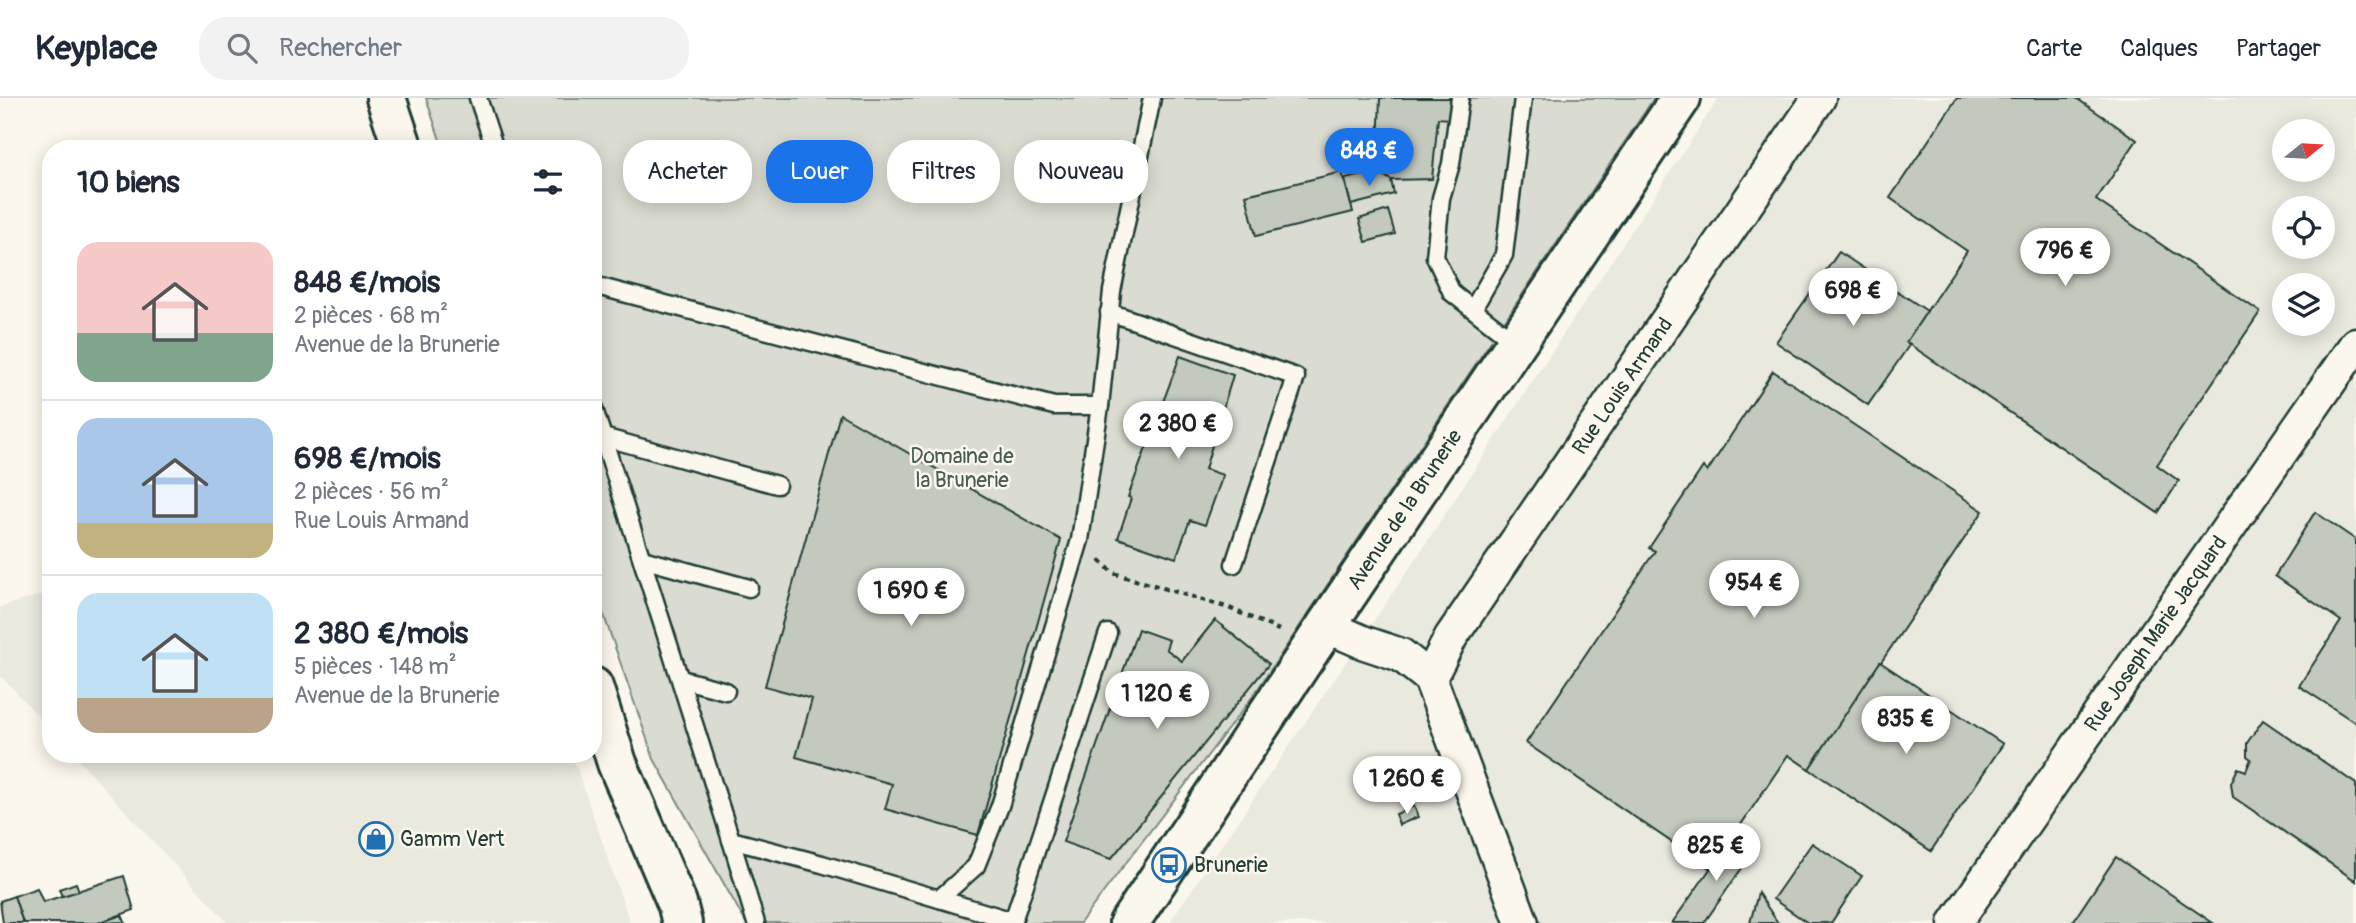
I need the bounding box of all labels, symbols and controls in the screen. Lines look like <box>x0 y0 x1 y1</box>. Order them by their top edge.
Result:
search box <box>199 17 689 80</box>
text: Keyplace <box>35 28 157 69</box>
icon: search <box>223 29 261 67</box>
text: Rechercher <box>279 32 402 64</box>
text: Carte <box>2026 34 2082 63</box>
text: Calques <box>2120 34 2198 63</box>
text: Partager <box>2236 34 2321 63</box>
north arrow <box>2272 119 2334 182</box>
map controls <box>2272 119 2335 336</box>
pin: 848 € <box>1320 129 1418 188</box>
text: 848 € <box>1341 136 1397 165</box>
chip: Acheter <box>623 140 752 203</box>
chip: Louer <box>766 140 873 203</box>
chip: Filtres <box>887 140 1000 203</box>
chip: Nouveau <box>1014 140 1148 203</box>
icon: filters <box>529 163 567 201</box>
text: 10 biens <box>77 164 180 201</box>
button: locate <box>2272 196 2335 259</box>
pin: 796 € <box>2016 228 2114 288</box>
text: 796 € <box>2036 236 2094 265</box>
text: 848 €/mois <box>294 264 440 301</box>
pin: 698 € <box>1804 268 1902 328</box>
icon: home <box>133 270 217 354</box>
button: layers <box>2272 273 2335 336</box>
text: 698 € <box>1825 276 1882 305</box>
text: 2 pièces · 68 m² <box>294 301 448 330</box>
street label: Rue Louis Armand <box>1566 312 1679 460</box>
text: Avenue de la Brunerie <box>294 330 499 359</box>
pin: 2 380 € <box>1113 402 1243 461</box>
text: 2 380 € <box>1139 409 1217 438</box>
street label: Avenue de la Brunerie <box>1341 424 1469 595</box>
text: 698 €/mois <box>294 440 441 477</box>
park label: Domaine de la Brunerie <box>910 443 1014 494</box>
icon: home <box>133 446 217 530</box>
text: 2 pièces · 56 m² <box>294 477 449 506</box>
text: Rue Louis Armand <box>294 506 469 535</box>
street label: Rue Joseph Marie Jacquard <box>2079 531 2233 737</box>
pin: 954 € <box>1705 560 1803 620</box>
pin: 1 690 € <box>846 568 976 628</box>
text: 954 € <box>1725 568 1783 597</box>
text: 1 690 € <box>873 576 949 605</box>
text: 2 380 €/mois <box>294 615 468 652</box>
icon: home <box>133 621 217 705</box>
text: 5 pièces · 148 m² <box>294 652 457 681</box>
pin: 1 120 € <box>1092 672 1222 731</box>
text: 1 120 € <box>1121 679 1193 708</box>
text: Avenue de la Brunerie <box>294 681 499 710</box>
pin: 835 € <box>1857 696 1955 756</box>
text: 835 € <box>1877 704 1935 733</box>
pin: 1 260 € <box>1342 756 1472 816</box>
text: 1 260 € <box>1369 764 1445 793</box>
shop icon: Gamm Vert <box>357 820 395 858</box>
pin: 825 € <box>1667 824 1765 883</box>
place label: Gamm Vert <box>400 826 505 853</box>
text: 825 € <box>1687 831 1745 860</box>
bus stop icon: Brunerie <box>1150 846 1188 884</box>
place label: Brunerie <box>1194 852 1268 879</box>

